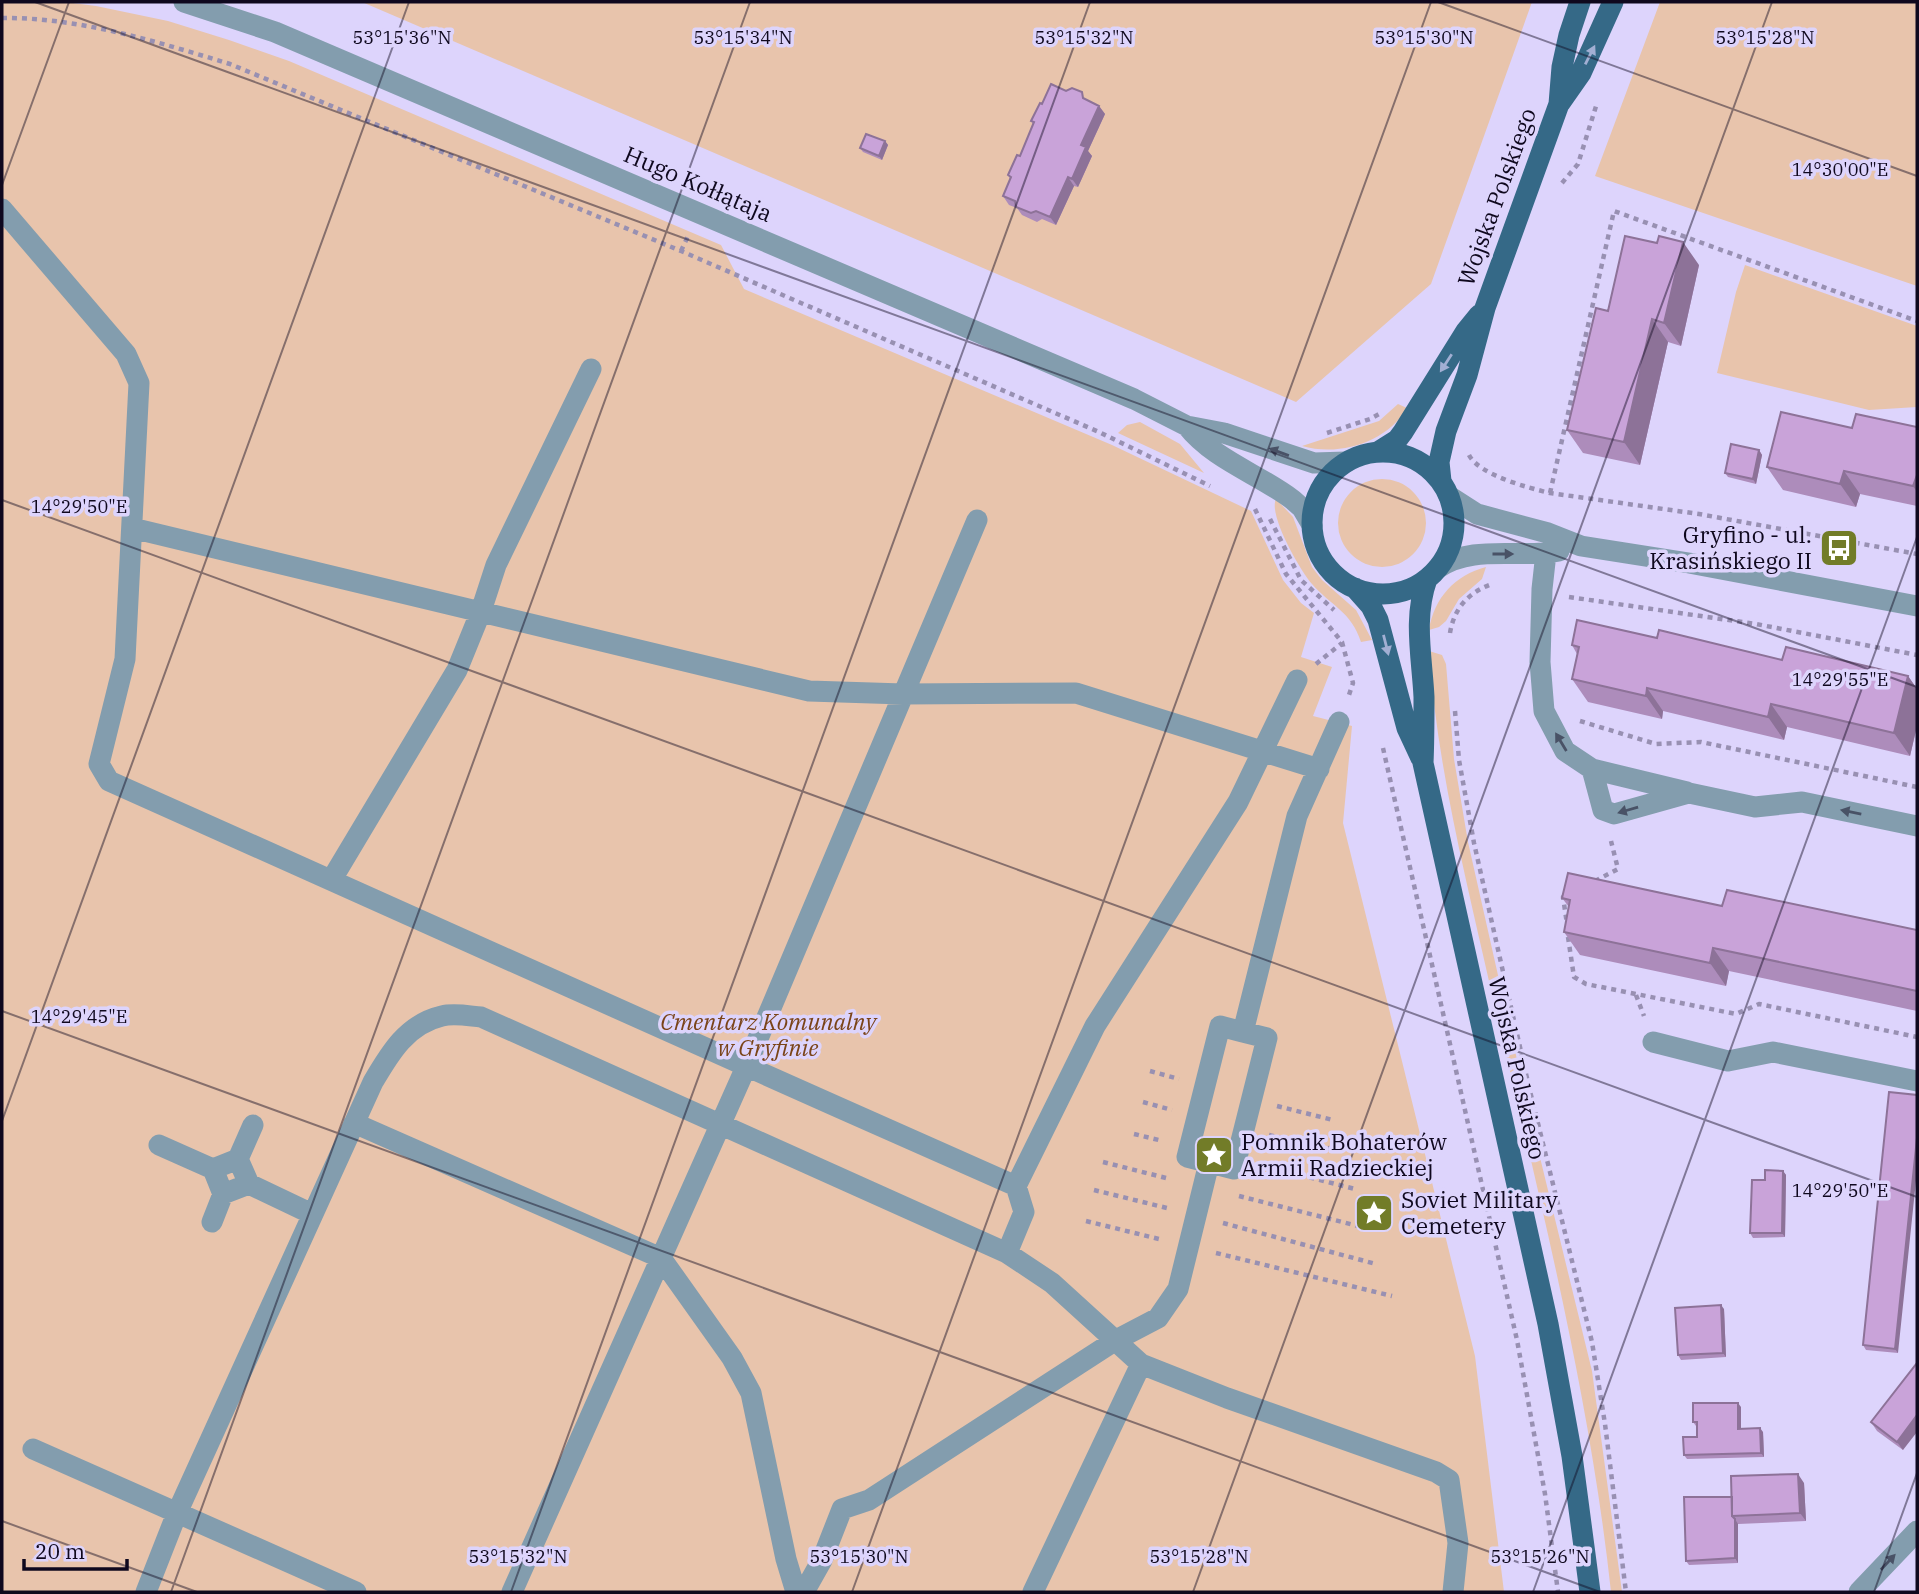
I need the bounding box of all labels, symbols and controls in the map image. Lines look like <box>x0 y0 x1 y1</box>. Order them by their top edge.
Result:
text: 53°15'36"N <box>353 26 452 49</box>
text: 53°15'34"N <box>694 26 793 49</box>
text: 53°15'32"N <box>1035 26 1134 49</box>
text: 53°15'30"N <box>1375 26 1474 49</box>
text: 53°15'28"N <box>1716 26 1815 49</box>
one-way arrow <box>1584 45 1595 65</box>
street label: Wojska Polskiego <box>1450 104 1542 290</box>
street label: Hugo Kołłątaja <box>620 138 777 228</box>
text: 14°30'00"E <box>1792 158 1888 181</box>
one-way arrow <box>1439 354 1452 373</box>
one-way arrow <box>1269 446 1290 457</box>
text: 14°29'50"E <box>31 495 127 518</box>
place label: Gryfino - ul. Krasińskiego II <box>1649 519 1812 575</box>
bus stop icon: Gryfino - ul. Krasińskiego II <box>1818 527 1860 569</box>
one-way arrow <box>1492 548 1514 560</box>
one-way arrow <box>1381 634 1392 656</box>
text: 14°29'55"E <box>1792 668 1888 691</box>
one-way arrow <box>1555 732 1568 752</box>
one-way arrow <box>1617 805 1639 816</box>
one-way arrow <box>1840 806 1862 817</box>
street label: Wojska Polskiego <box>1482 973 1554 1162</box>
text: 14°29'45"E <box>31 1005 127 1028</box>
park label: Cmentarz Komunalny w Gryfinie <box>660 1006 878 1062</box>
place label: Pomnik Bohaterów Armii Radzieckiej <box>1241 1126 1447 1182</box>
place icon: Pomnik Bohaterów Armii Radzieckiej <box>1193 1134 1235 1176</box>
text: 14°29'50"E <box>1792 1179 1888 1202</box>
place label: Soviet Military Cemetery <box>1401 1184 1559 1240</box>
place icon: Soviet Military Cemetery <box>1353 1192 1395 1234</box>
scale bar <box>24 1528 128 1572</box>
text: 20 m <box>35 1537 85 1565</box>
text: 53°15'32"N <box>469 1545 568 1568</box>
text: 53°15'30"N <box>810 1545 909 1568</box>
text: 53°15'28"N <box>1150 1545 1249 1568</box>
text: 53°15'26"N <box>1491 1545 1590 1568</box>
one-way arrow <box>1880 1554 1896 1571</box>

